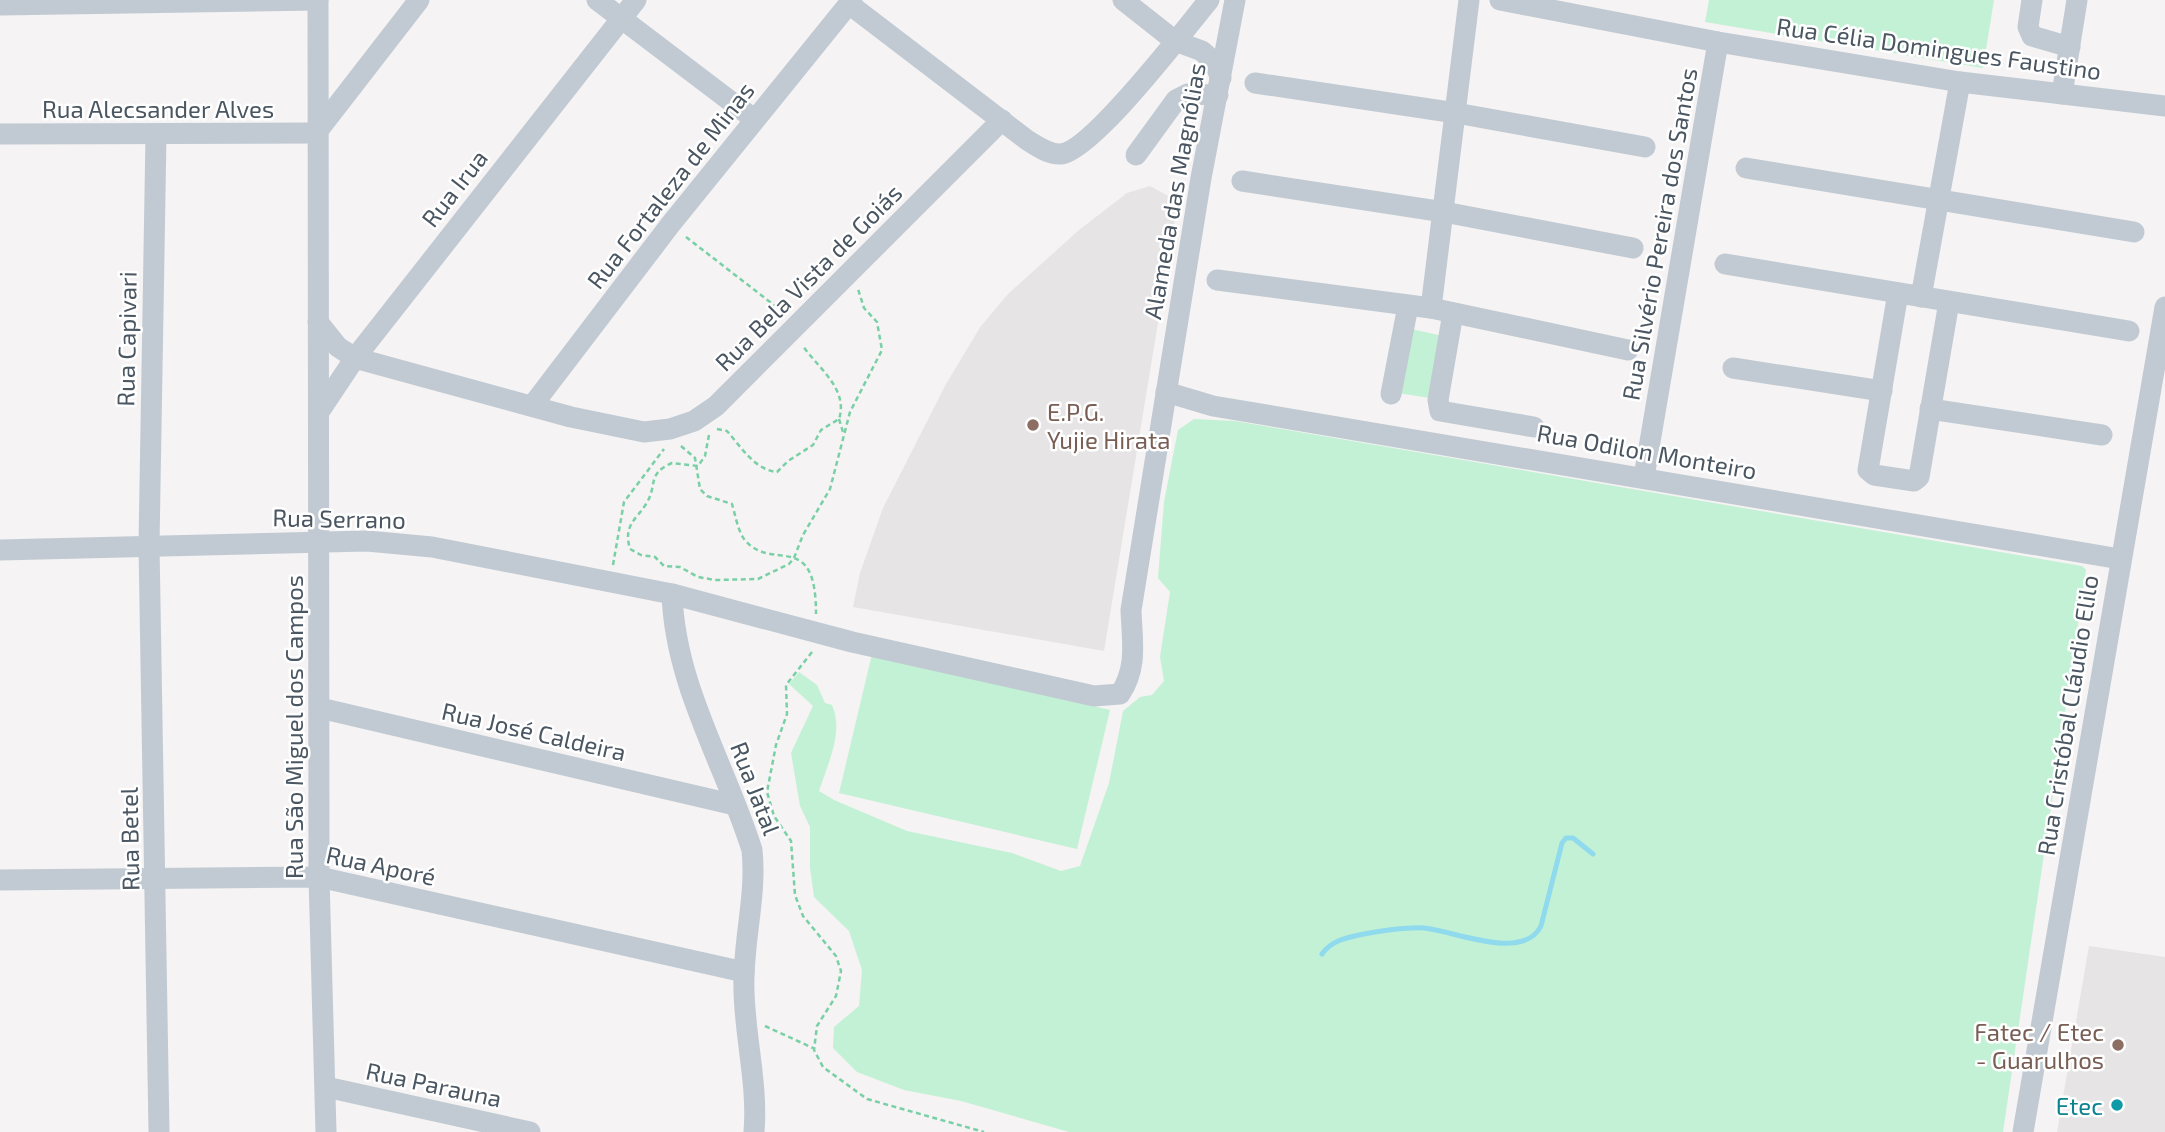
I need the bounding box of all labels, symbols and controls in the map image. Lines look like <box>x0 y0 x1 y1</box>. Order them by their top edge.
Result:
street label: Rua Célia Domingues Faustino <box>1775 11 2103 85</box>
street label: Alameda das Magnólias <box>1137 61 1211 321</box>
street label: Rua Silvério Pereira dos Santos <box>1615 66 1703 402</box>
street label: Rua Fortaleza de Minas <box>580 76 760 294</box>
street label: Rua Alecsander Alves <box>42 94 274 123</box>
street label: Rua Irua <box>415 144 493 232</box>
street label: Rua Bela Vista de Goiás <box>709 178 907 376</box>
street label: Rua Capivari <box>110 271 142 407</box>
place label: E.P.G. Yujie Hirata <box>1047 397 1170 454</box>
marker: E.P.G. Yujie Hirata <box>1025 417 1041 433</box>
street label: Rua Odilon Monteiro <box>1535 417 1759 485</box>
street label: Rua Serrano <box>272 502 406 534</box>
street label: Rua Cristóbal Cláudio Elilo <box>2030 573 2104 857</box>
street label: Rua São Miguel dos Campos <box>279 575 308 879</box>
street label: Rua José Caldeira <box>439 696 629 766</box>
street label: Rua Jatal <box>725 737 787 839</box>
street label: Rua Betel <box>114 787 144 891</box>
street label: Rua Aporé <box>324 839 438 891</box>
place label: Fatec / Etec - Guarulhos <box>1974 1017 2104 1074</box>
marker: Fatec / Etec - Guarulhos <box>2110 1037 2126 1053</box>
street label: Rua Parauna <box>364 1055 504 1113</box>
place label: Etec <box>2056 1091 2103 1120</box>
marker: Etec <box>2109 1097 2125 1113</box>

